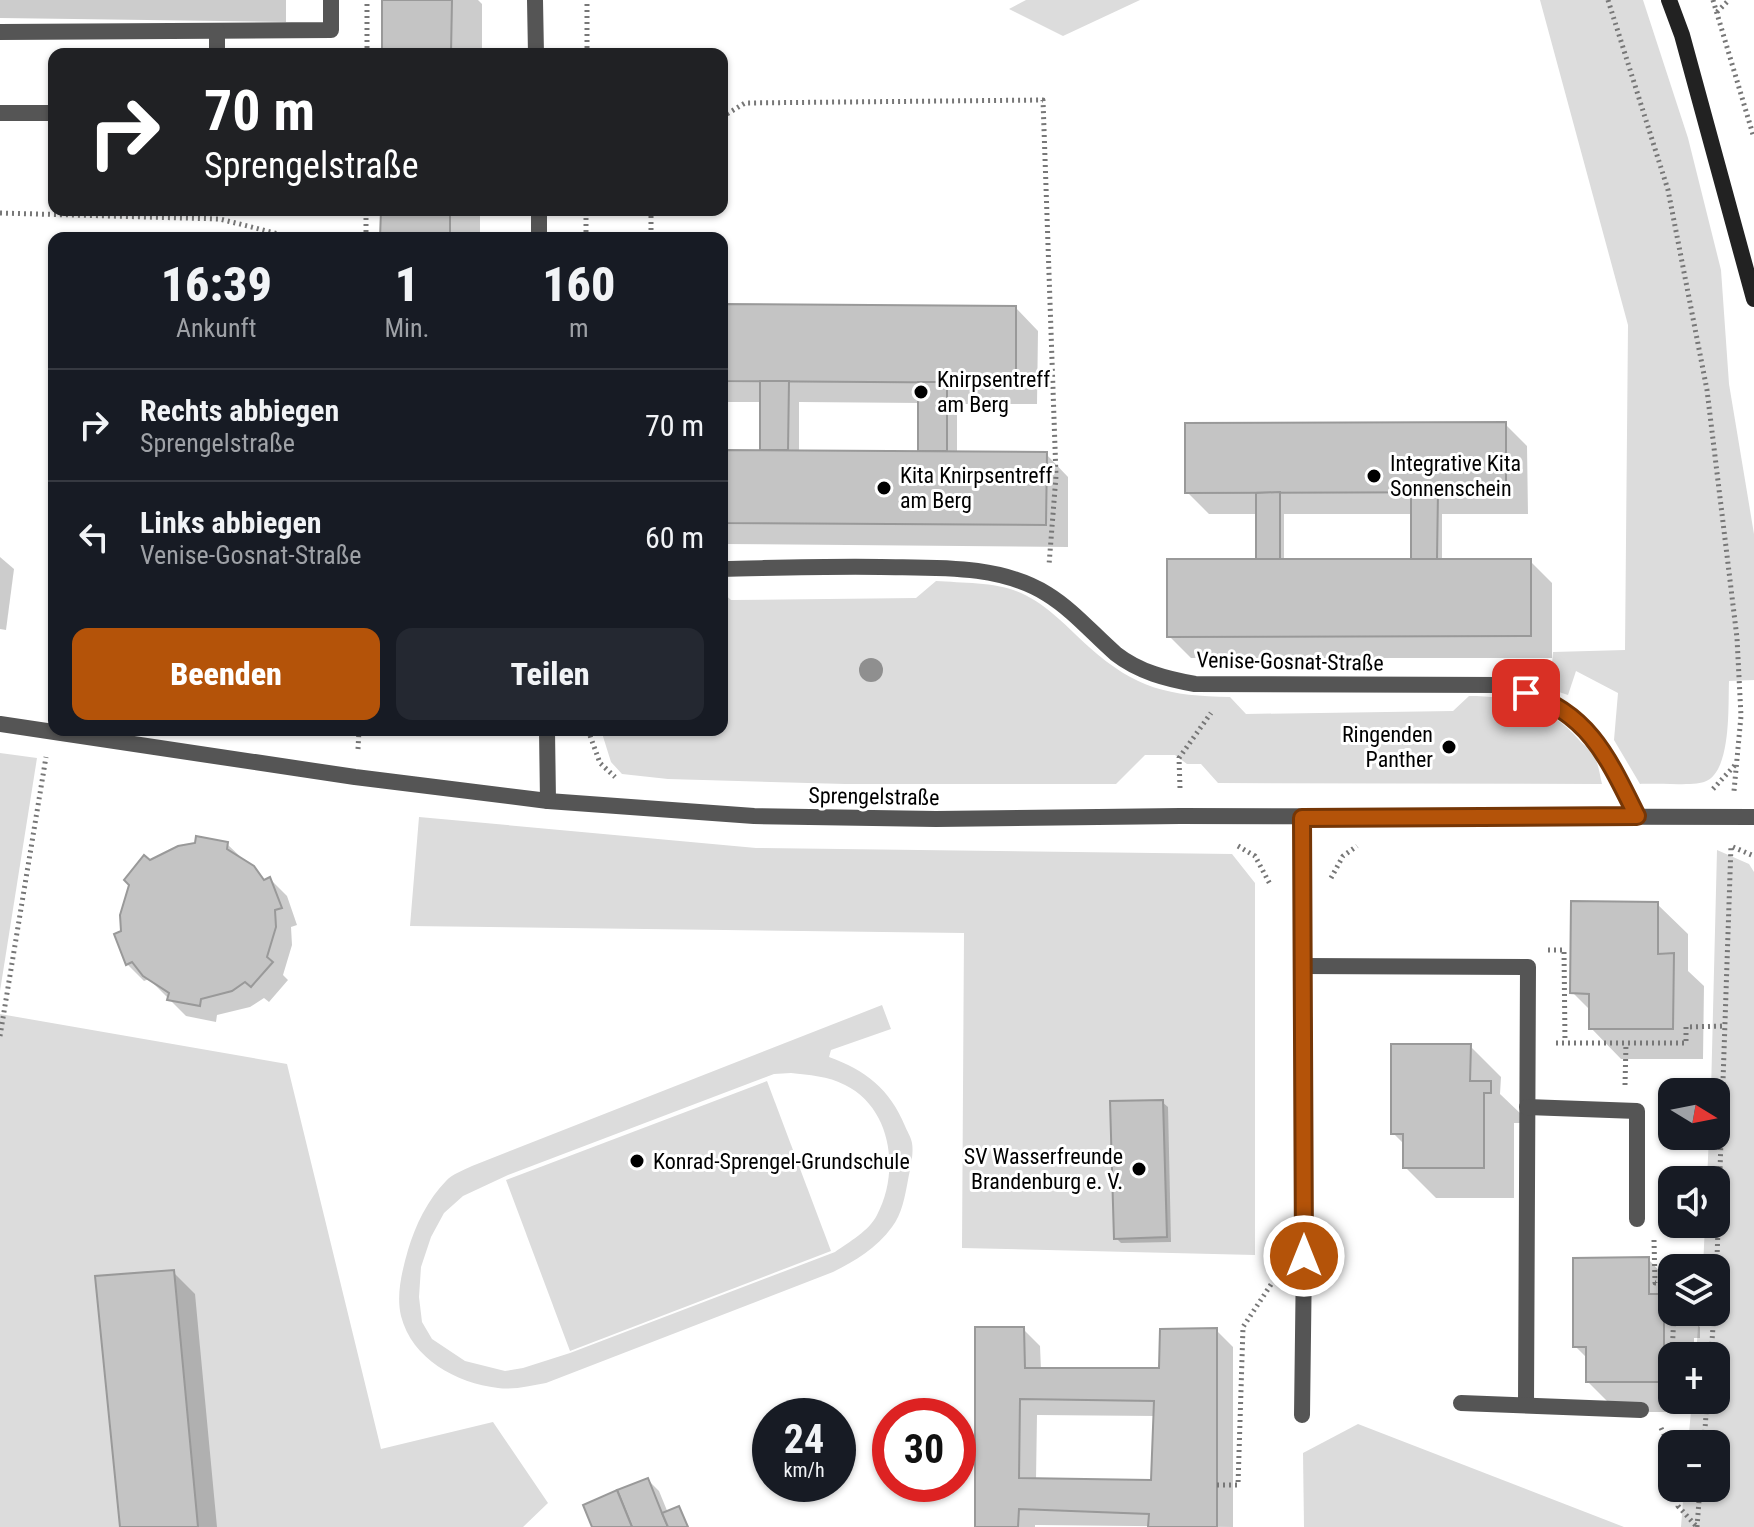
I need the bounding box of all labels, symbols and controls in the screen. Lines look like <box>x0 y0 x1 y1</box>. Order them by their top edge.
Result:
text: 70 m <box>204 78 315 144</box>
icon: right <box>72 80 176 184</box>
text: Sprengelstraße <box>204 145 419 187</box>
text: 16:39 <box>161 256 272 313</box>
text: 1 <box>395 256 419 313</box>
text: 160 <box>542 256 615 313</box>
text: Ankunft <box>176 313 256 343</box>
text: Min. <box>384 313 429 343</box>
text: m <box>569 313 589 343</box>
place label: Knirpsentreff am Berg <box>937 367 1050 417</box>
marker: Knirpsentreff am Berg <box>912 383 930 401</box>
text: Rechts abbiegen <box>140 393 339 428</box>
icon: right <box>72 403 116 447</box>
text: 70 m <box>645 408 704 443</box>
text: Sprengelstraße <box>140 428 295 458</box>
place label: Integrative Kita Sonnenschein <box>1390 451 1521 501</box>
place label: Kita Knirpsentreff am Berg <box>900 463 1052 513</box>
marker: Integrative Kita Sonnenschein <box>1365 467 1383 485</box>
marker: Kita Knirpsentreff am Berg <box>875 479 893 497</box>
text: Links abbiegen <box>140 505 322 540</box>
icon: left <box>72 515 116 559</box>
text: 60 m <box>645 520 704 555</box>
text: Venise-Gosnat-Straße <box>140 540 362 570</box>
button: Beenden <box>72 628 380 720</box>
button: Teilen <box>396 628 704 720</box>
street label: Venise-Gosnat-Straße <box>1196 647 1384 676</box>
pin <box>1492 659 1560 727</box>
icon: arrive <box>1504 671 1548 715</box>
place label: Ringenden Panther <box>1342 722 1433 772</box>
marker: Ringenden Panther <box>1440 738 1458 756</box>
street label: Sprengelstraße <box>808 783 940 810</box>
north arrow <box>1658 1078 1730 1150</box>
map controls <box>1658 1078 1730 1502</box>
place label: SV Wasserfreunde Brandenburg e. V. <box>964 1144 1123 1194</box>
place label: Konrad-Sprengel-Grundschule <box>653 1149 910 1174</box>
marker: Konrad-Sprengel-Grundschule <box>628 1152 646 1170</box>
marker: SV Wasserfreunde Brandenburg e. V. <box>1130 1160 1148 1178</box>
button: sound <box>1658 1166 1730 1238</box>
position arrow <box>1262 1214 1346 1298</box>
button: layers <box>1658 1254 1730 1326</box>
button: + <box>1658 1342 1730 1414</box>
speed limit sign: 30 <box>872 1398 976 1502</box>
text: 24 <box>784 1416 824 1463</box>
button: − <box>1658 1430 1730 1502</box>
text: km/h <box>783 1458 825 1482</box>

